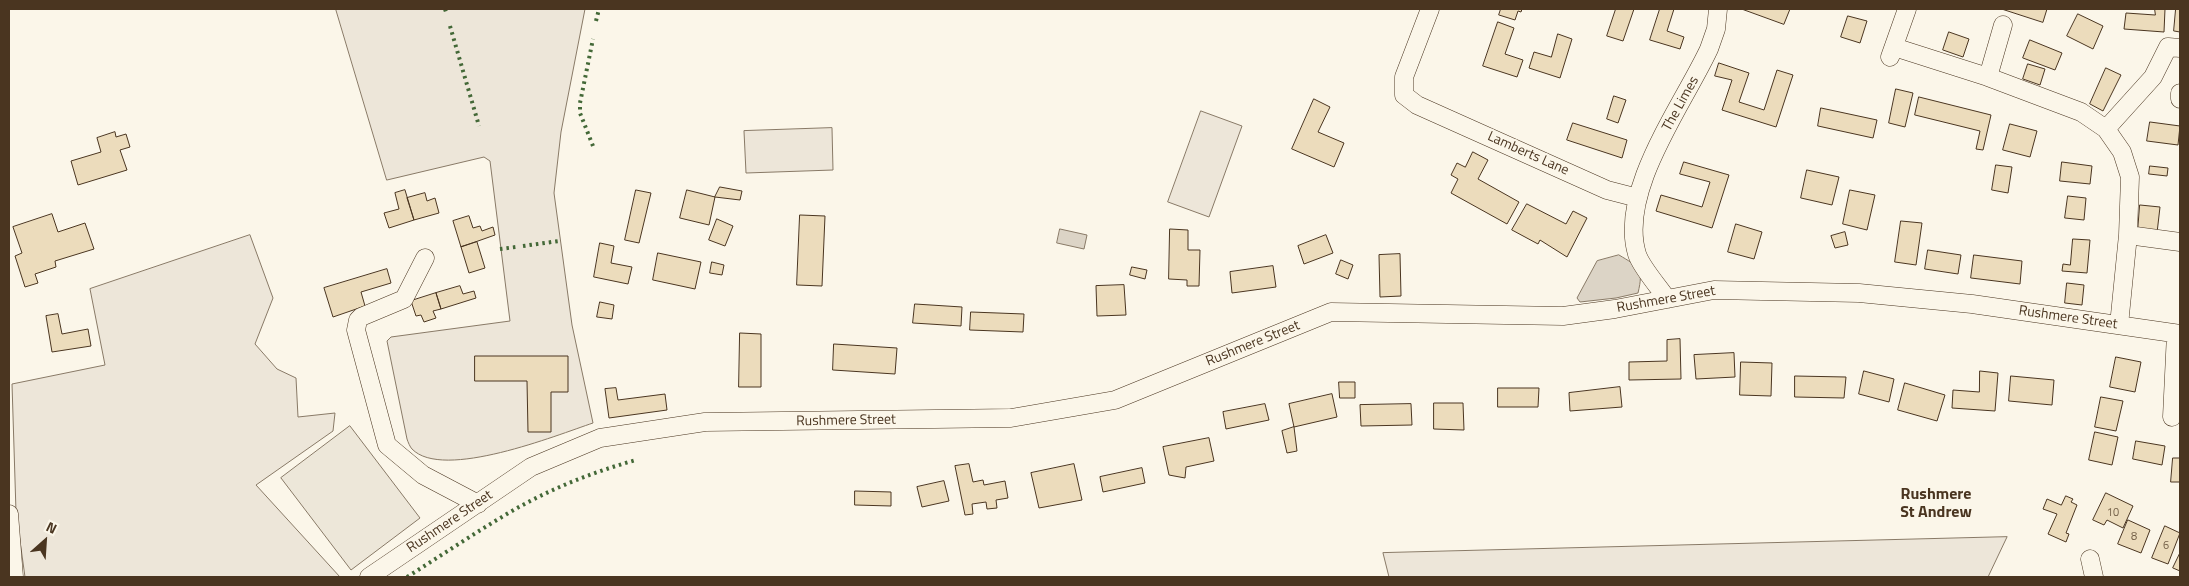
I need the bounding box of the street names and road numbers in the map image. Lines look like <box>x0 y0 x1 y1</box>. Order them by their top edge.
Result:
street label: The Limes <box>1659 74 1703 134</box>
street label: Lamberts Lane <box>1485 129 1571 179</box>
street label: Rushmere Street <box>1615 283 1717 317</box>
street label: Rushmere Street <box>2017 303 2119 333</box>
street label: Rushmere Street <box>1204 318 1302 370</box>
street label: Rushmere Street <box>796 412 896 430</box>
street label: Rushmere Street <box>404 487 496 557</box>

